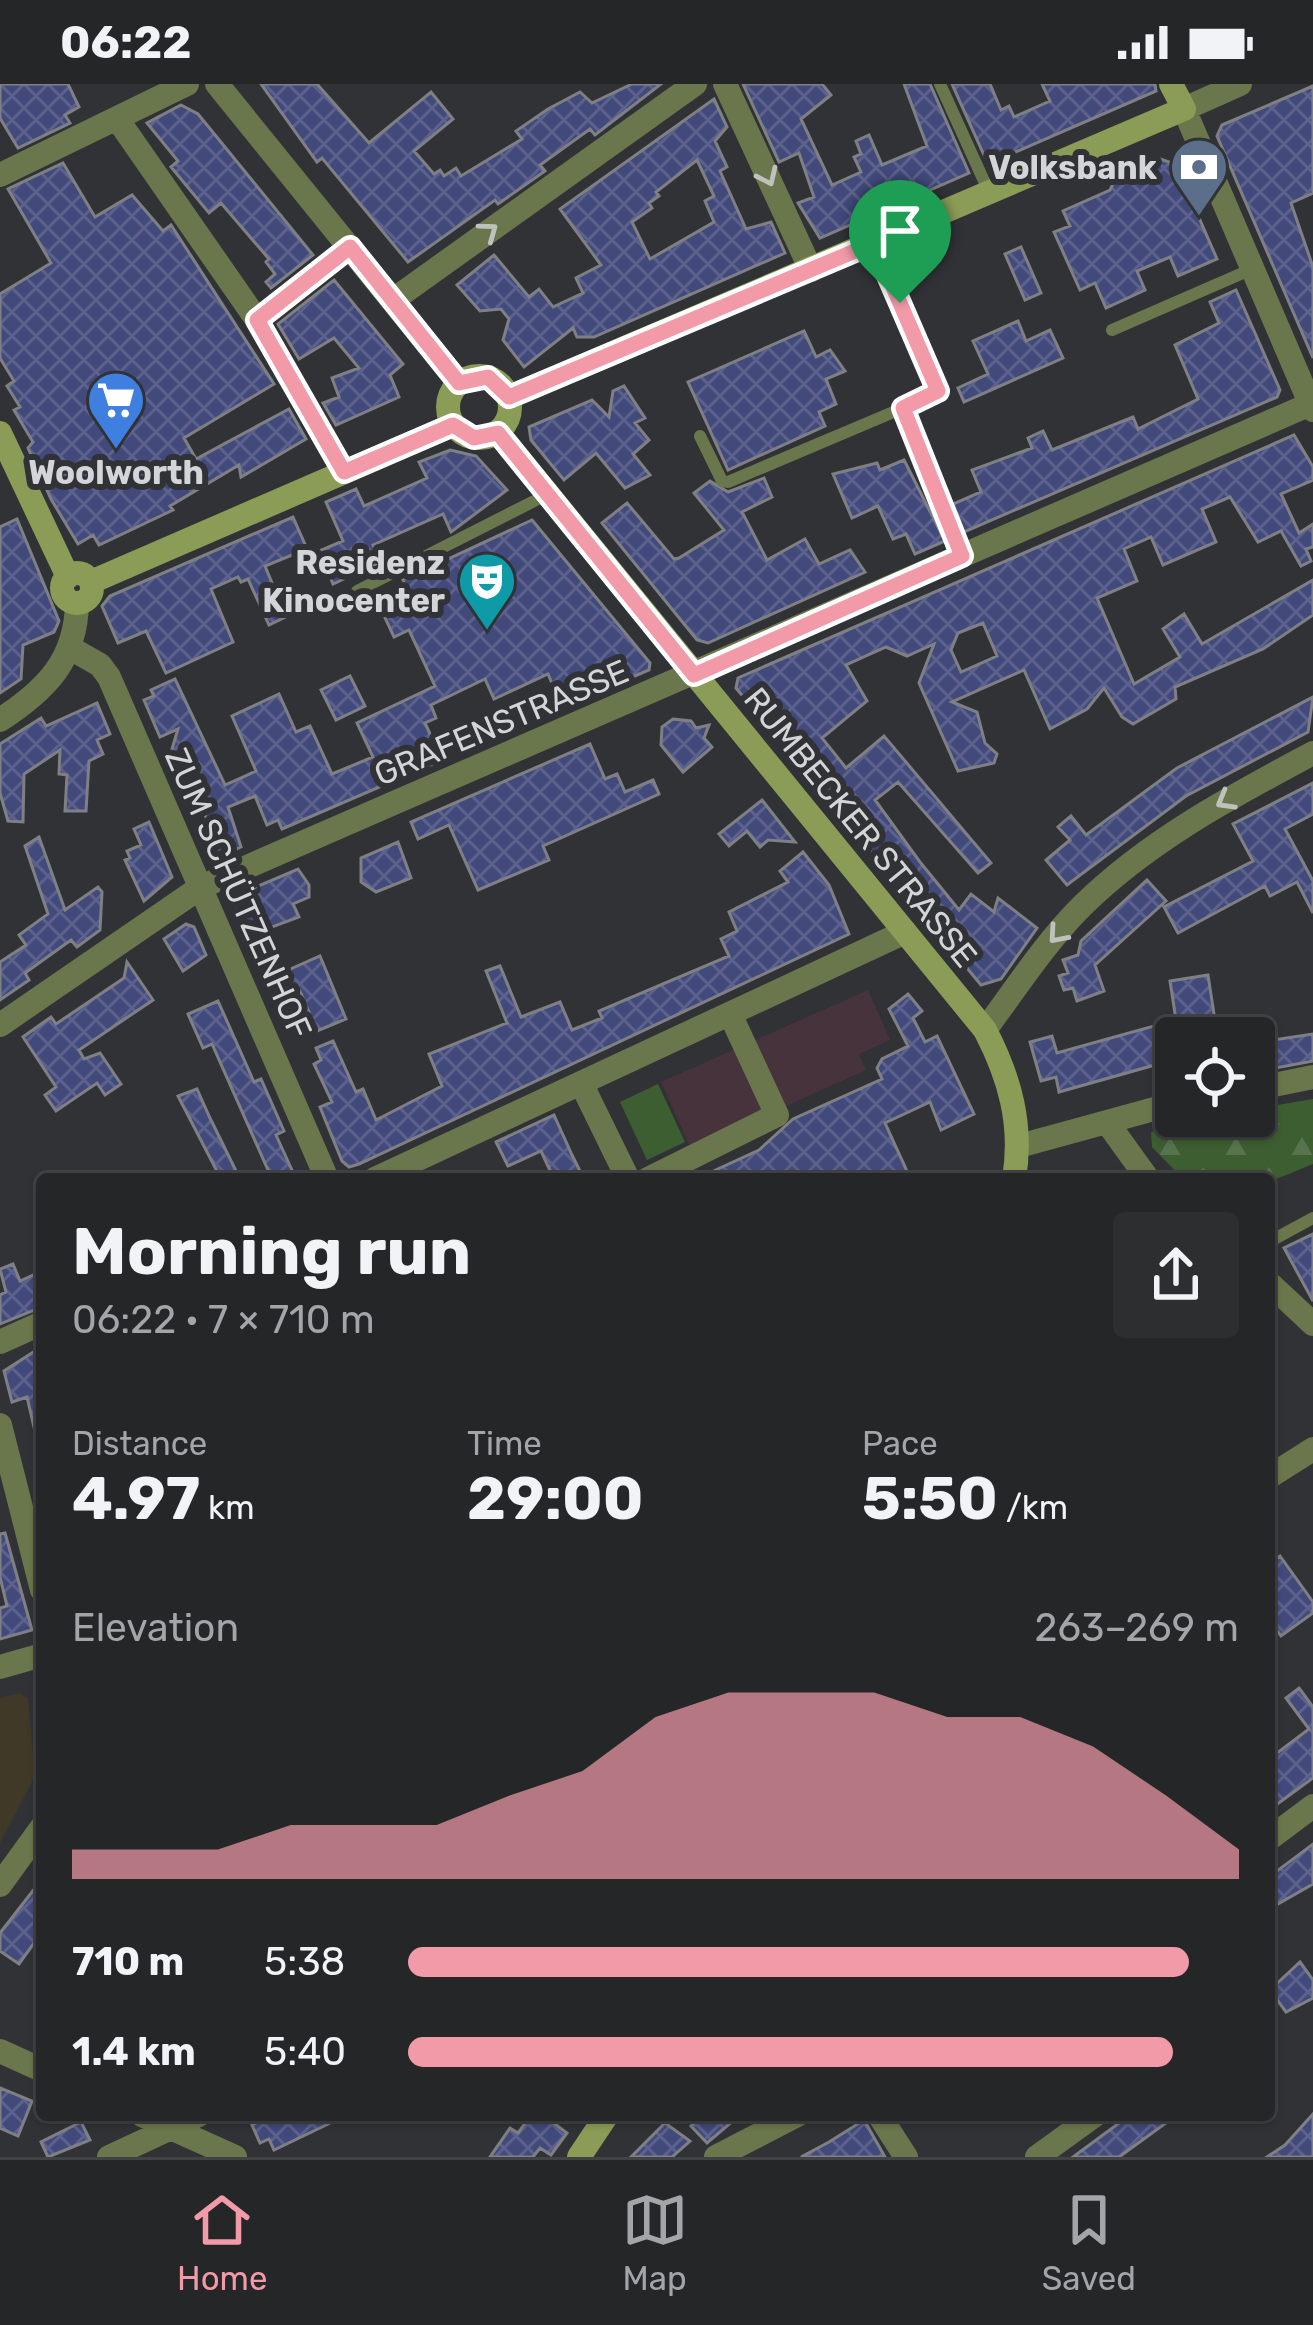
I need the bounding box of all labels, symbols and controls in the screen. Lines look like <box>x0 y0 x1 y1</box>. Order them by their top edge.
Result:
text: 06:22 <box>60 16 192 69</box>
bank icon: Volksbank <box>1168 136 1230 218</box>
place label: Volksbank <box>988 148 1158 187</box>
one-way arrow <box>754 165 777 186</box>
pin <box>849 180 951 303</box>
icon: arrive <box>867 198 933 264</box>
one-way arrow <box>476 224 497 246</box>
supermarket icon: Woolworth <box>85 369 147 451</box>
place label: Woolworth <box>28 453 204 492</box>
place label: Residenz Kinocenter <box>262 543 445 620</box>
theatre icon: Residenz Kinocenter <box>456 550 518 632</box>
street label: GRAFENSTRASSE <box>368 651 634 794</box>
street label: RUMBECKER STRASSE <box>736 680 985 975</box>
street label: ZUM SCHÜTZENHOF <box>157 742 320 1044</box>
one-way arrow <box>1216 786 1238 809</box>
one-way arrow <box>1050 922 1071 943</box>
map controls <box>1155 1017 1275 1137</box>
button: locate <box>1155 1017 1275 1137</box>
text: Morning run <box>72 1212 471 1291</box>
button: share <box>1113 1212 1239 1338</box>
text: 06:22 · 7 × 710 m <box>72 1297 375 1343</box>
text: Distance <box>72 1424 207 1463</box>
text: Time <box>467 1424 542 1463</box>
text: Pace <box>862 1424 938 1463</box>
text: 4.97 <box>72 1463 200 1534</box>
text: 29:00 <box>467 1463 644 1534</box>
text: 5:50 <box>862 1463 998 1534</box>
text: km <box>200 1488 254 1527</box>
text: /km <box>998 1488 1068 1527</box>
text: Elevation <box>72 1605 239 1651</box>
text: 263–269 m <box>1035 1605 1239 1651</box>
text: 710 m <box>72 1939 184 1985</box>
text: 5:38 <box>264 1939 345 1985</box>
text: 1.4 km <box>72 2029 196 2075</box>
text: 5:40 <box>264 2029 346 2075</box>
tab: Home <box>177 2187 267 2298</box>
tab: Map <box>622 2187 688 2298</box>
tab: Saved <box>1042 2187 1136 2298</box>

